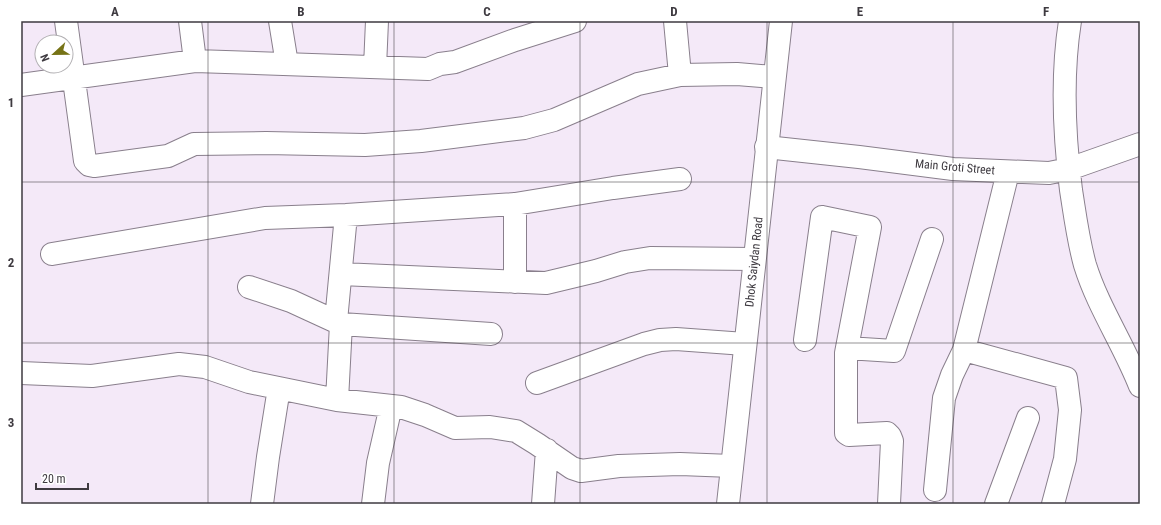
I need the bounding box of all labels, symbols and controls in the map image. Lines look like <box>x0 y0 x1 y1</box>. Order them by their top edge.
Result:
text: A <box>111 4 119 19</box>
text: B <box>297 4 305 19</box>
text: C <box>483 4 491 19</box>
text: D <box>670 4 678 19</box>
text: E <box>857 4 864 19</box>
text: F <box>1043 4 1049 19</box>
north arrow <box>34 34 74 74</box>
text: N <box>38 52 52 63</box>
text: 1 <box>8 95 14 110</box>
street label: Main Groti Street <box>915 157 996 177</box>
street label: Dhok Saiydan Road <box>742 216 766 308</box>
text: 2 <box>8 255 15 270</box>
text: 3 <box>8 415 14 430</box>
scale bar <box>36 465 88 491</box>
text: 20 m <box>42 472 66 486</box>

